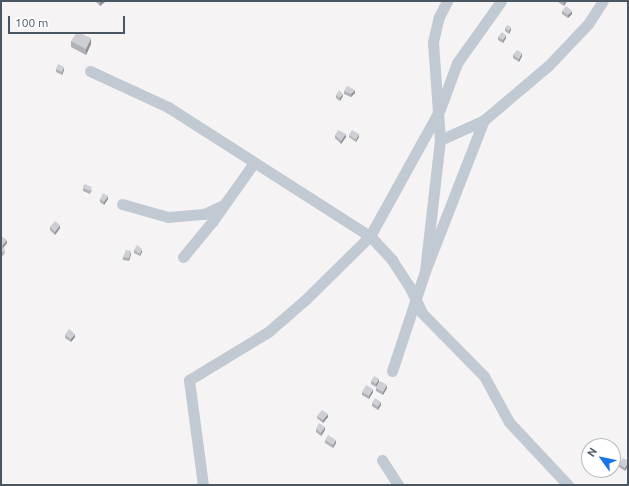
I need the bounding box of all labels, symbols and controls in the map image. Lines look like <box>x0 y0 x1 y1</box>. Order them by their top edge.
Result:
scale bar <box>10 8 127 34</box>
text: 100 m <box>15 16 48 29</box>
north arrow <box>581 438 621 478</box>
text: N <box>585 445 599 459</box>

